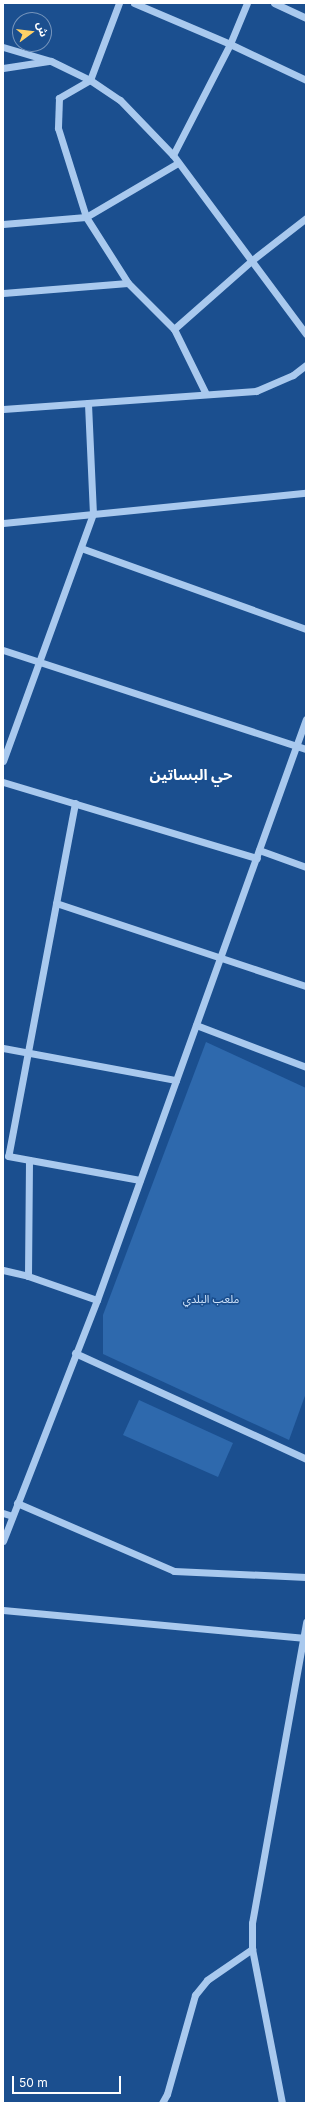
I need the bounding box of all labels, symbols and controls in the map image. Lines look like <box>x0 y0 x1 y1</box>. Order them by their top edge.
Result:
north arrow <box>12 12 52 52</box>
text: ش <box>34 20 51 38</box>
district label: حي البساتين <box>150 766 232 784</box>
park label: ملعب البلدي <box>183 1292 239 1306</box>
scale bar <box>14 2068 123 2094</box>
text: 50 m <box>19 2075 48 2090</box>

